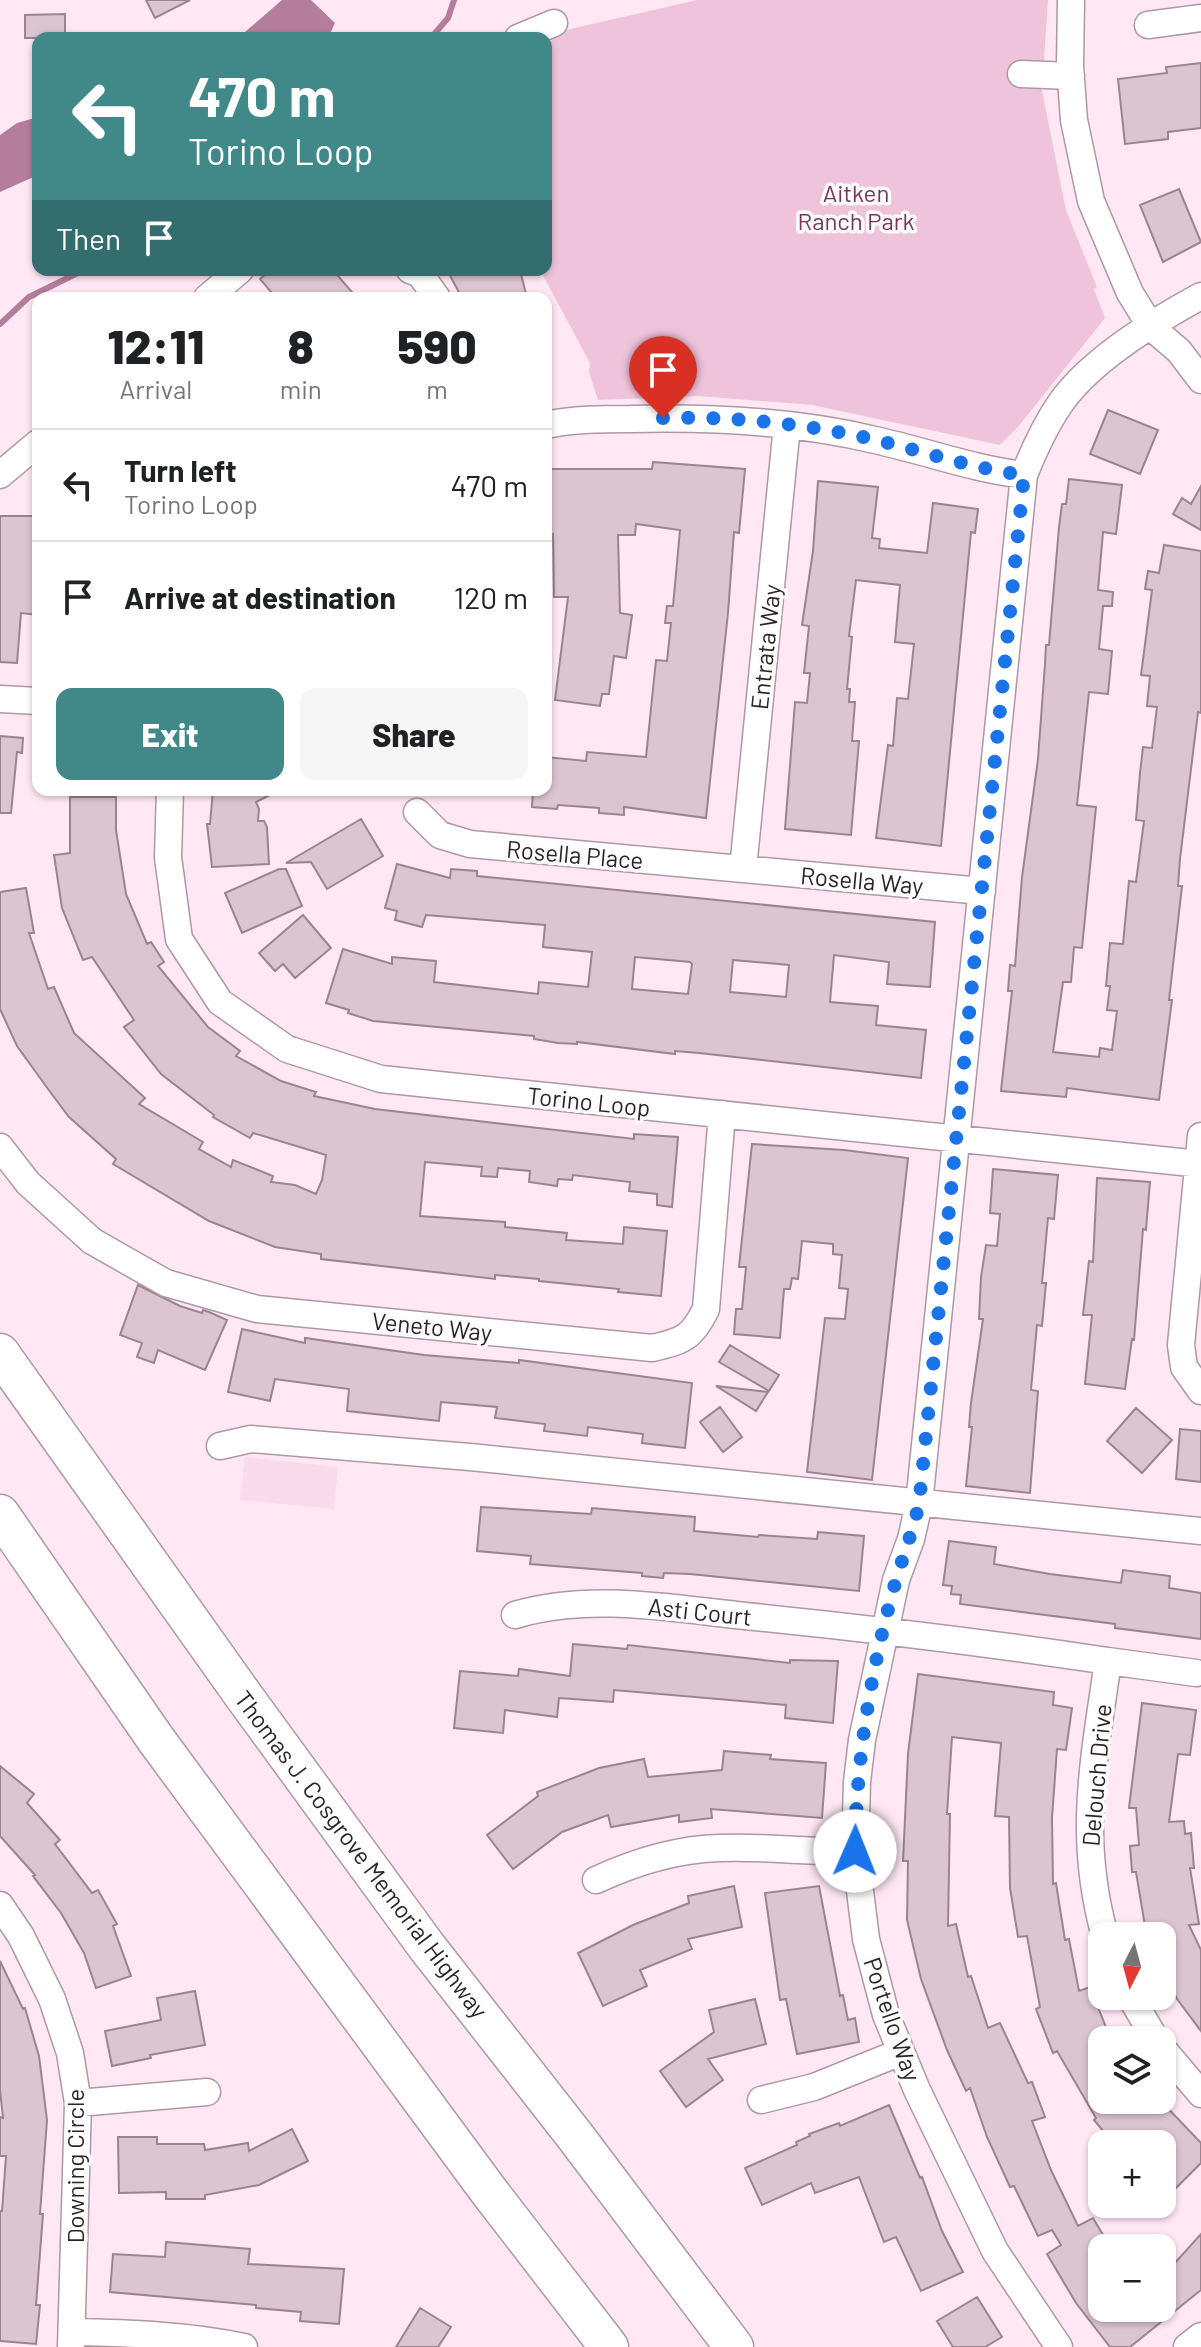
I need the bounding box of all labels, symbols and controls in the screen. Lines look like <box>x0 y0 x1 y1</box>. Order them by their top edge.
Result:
text: 470 m <box>188 61 336 128</box>
icon: left <box>56 64 160 168</box>
text: Torino Loop <box>188 129 373 172</box>
park label: Aitken Ranch Park <box>797 178 915 235</box>
icon: arrive <box>137 216 181 260</box>
text: Then <box>56 220 121 256</box>
text: 12:11 <box>107 316 204 374</box>
text: 8 <box>288 316 314 374</box>
text: 590 <box>397 316 477 374</box>
pin <box>629 336 697 418</box>
icon: arrive <box>641 348 685 392</box>
text: Arrival <box>119 373 192 404</box>
text: min <box>280 373 322 404</box>
text: m <box>426 373 448 404</box>
text: Turn left <box>124 452 237 488</box>
icon: left <box>56 463 100 507</box>
text: 470 m <box>450 467 528 503</box>
text: Torino Loop <box>124 488 258 519</box>
icon: arrive <box>56 575 100 619</box>
text: Arrive at destination <box>124 579 396 615</box>
text: 120 m <box>454 579 528 615</box>
street label: Entrata Way <box>744 583 786 711</box>
button: Exit <box>56 688 284 780</box>
button: Share <box>300 688 528 780</box>
street label: Rosella Place <box>505 834 645 874</box>
street label: Rosella Way <box>799 860 925 900</box>
street label: Torino Loop <box>526 1080 652 1122</box>
street label: Veneto Way <box>371 1305 493 1347</box>
street label: Asti Court <box>647 1591 753 1631</box>
street label: Thomas J. Cosgrove Memorial Highway <box>229 1685 495 2023</box>
street label: Delouch Drive <box>1075 1703 1117 1847</box>
position arrow <box>813 1809 897 1893</box>
north arrow <box>1088 1922 1176 2010</box>
map controls <box>1088 1922 1176 2322</box>
street label: Portello Way <box>858 1953 928 2085</box>
button: layers <box>1088 2026 1176 2114</box>
street label: Downing Circle <box>60 2089 89 2243</box>
button: + <box>1088 2130 1176 2218</box>
button: − <box>1088 2234 1176 2322</box>

